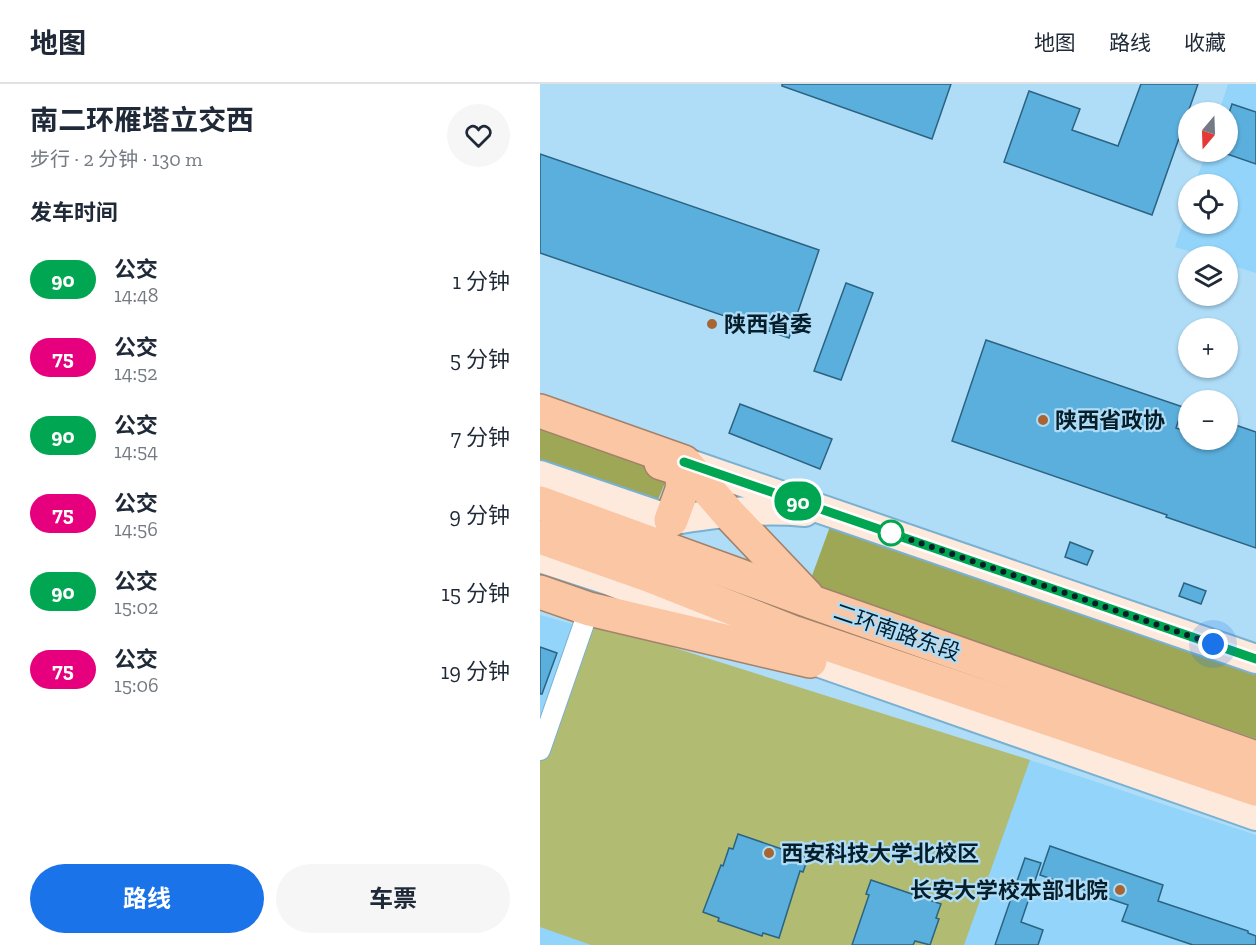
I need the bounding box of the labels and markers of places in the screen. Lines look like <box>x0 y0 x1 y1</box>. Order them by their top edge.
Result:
place label: 陕西省委 <box>724 311 812 338</box>
marker: 陕西省委 <box>705 317 719 331</box>
place label: 陕西省政协 <box>1055 407 1165 434</box>
marker: 陕西省政协 <box>1036 413 1050 427</box>
unlabelled marker <box>878 520 904 546</box>
place label: 西安科技大学北校区 <box>781 840 979 867</box>
marker: 西安科技大学北校区 <box>762 846 776 860</box>
place label: 长安大学校本部北院 <box>910 877 1108 904</box>
marker: 长安大学校本部北院 <box>1113 883 1127 897</box>

